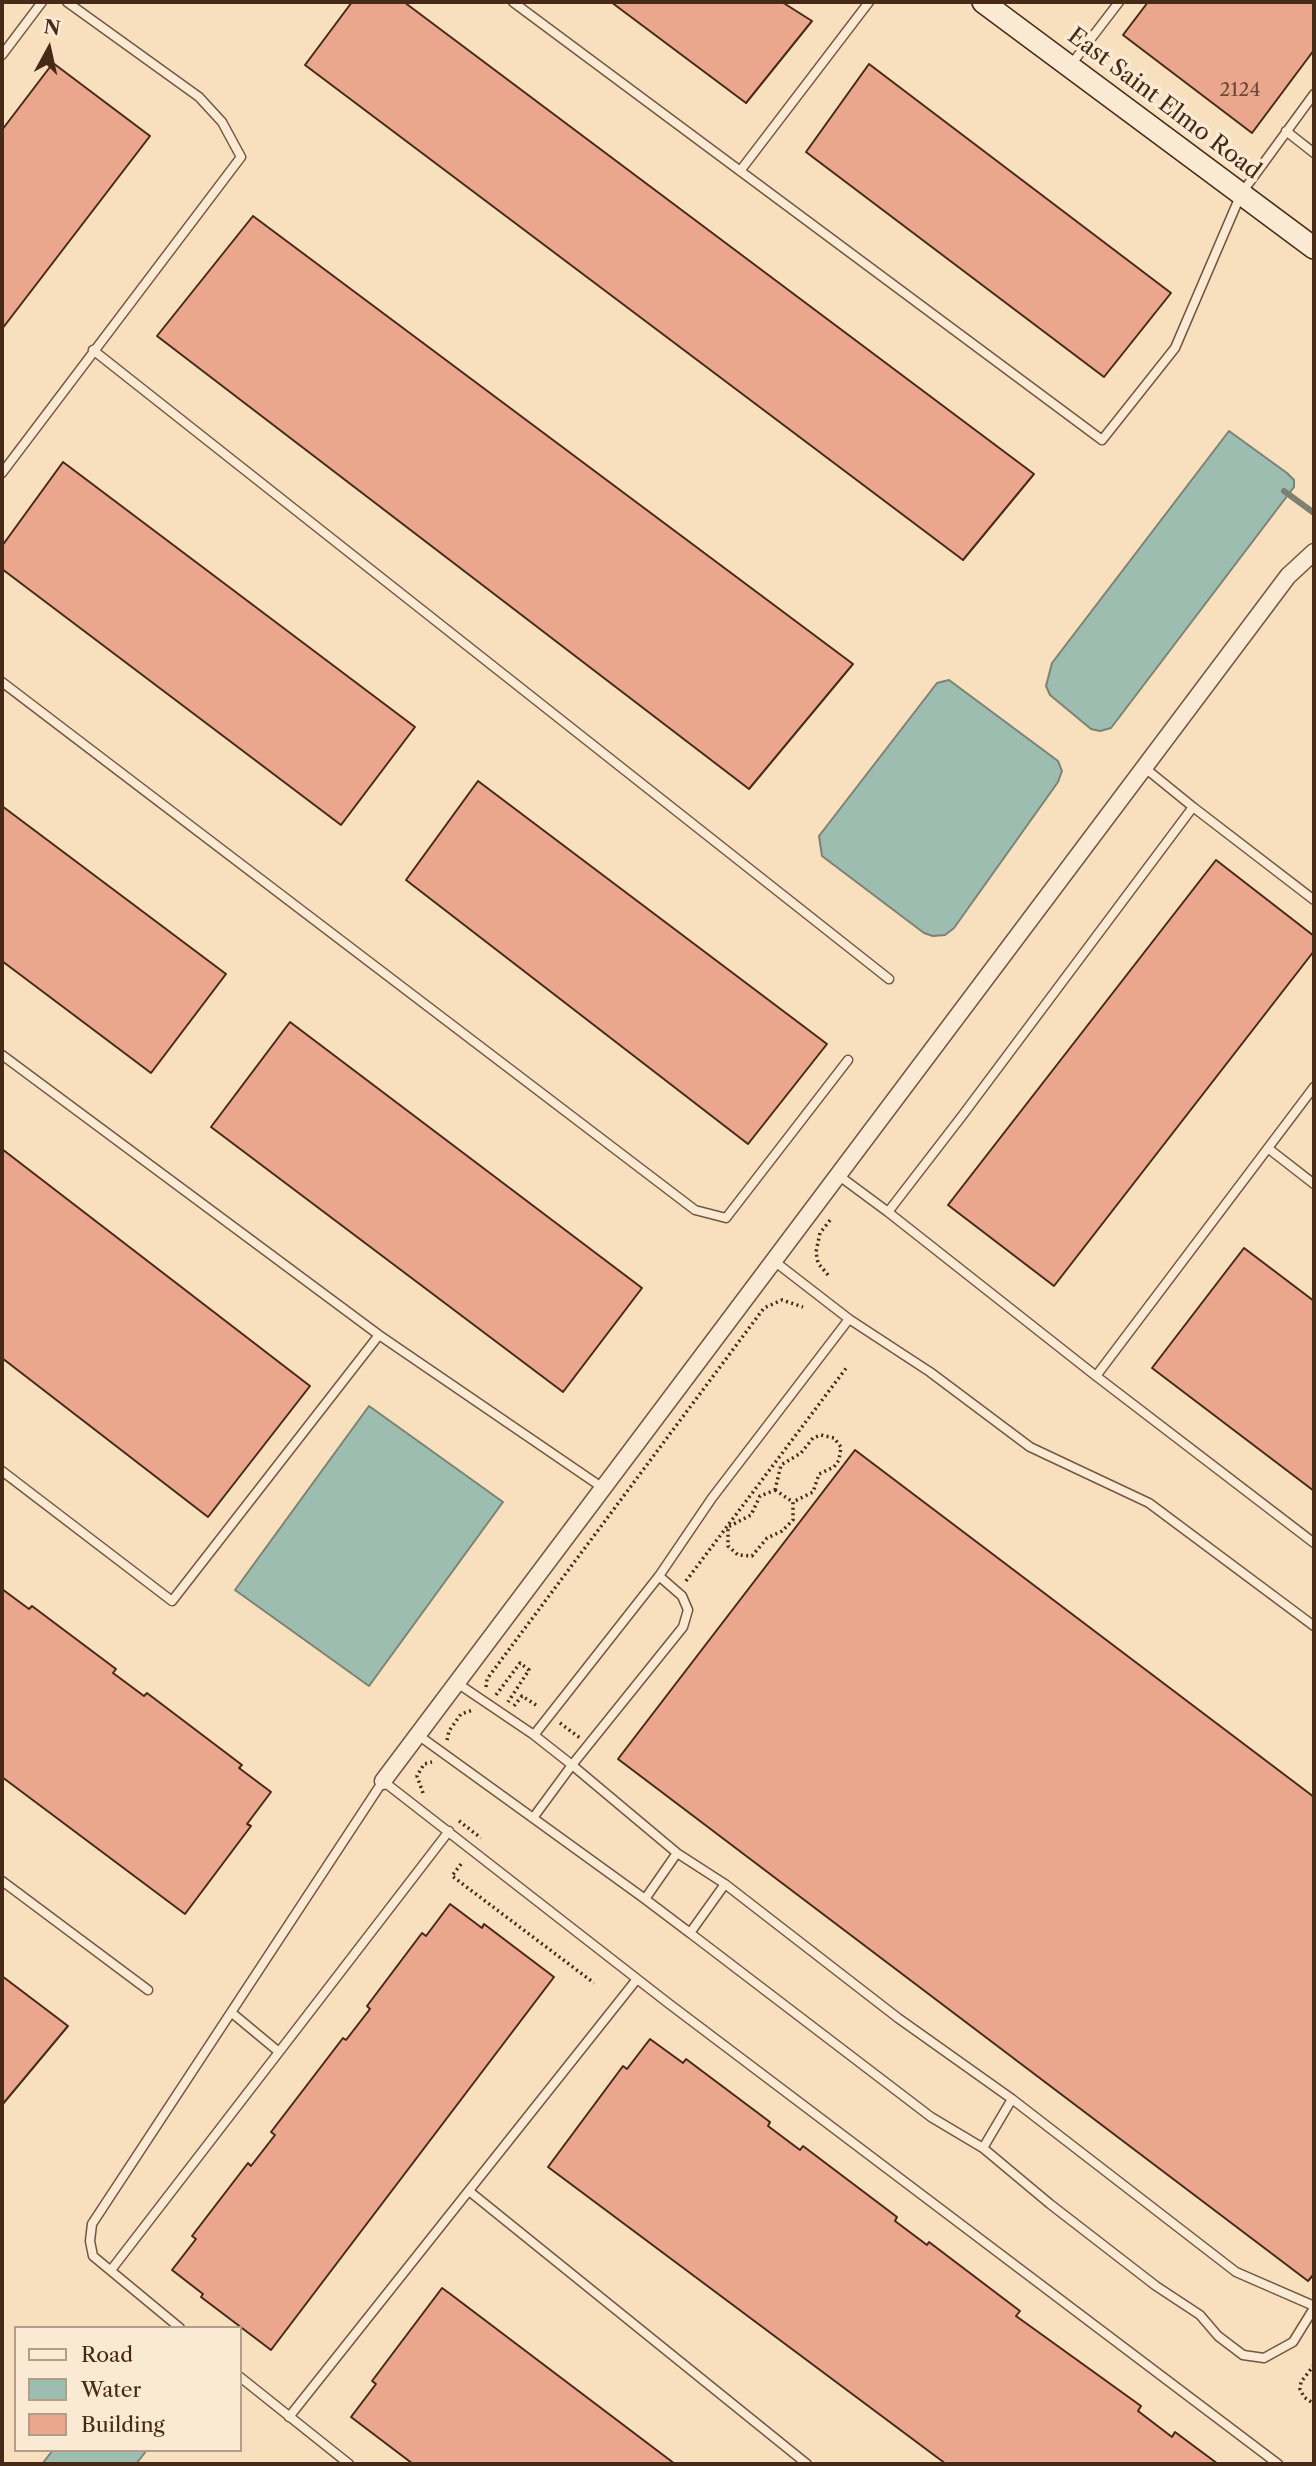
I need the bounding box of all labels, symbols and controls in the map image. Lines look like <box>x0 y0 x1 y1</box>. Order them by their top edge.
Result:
north arrow <box>14 14 84 84</box>
text: N <box>42 15 62 40</box>
street label: East Saint Elmo Road <box>1062 22 1266 186</box>
house number: 2124 <box>1220 80 1260 102</box>
legend <box>14 2326 242 2452</box>
text: Road <box>81 2342 133 2367</box>
text: Water <box>81 2377 141 2402</box>
text: Building <box>81 2412 165 2437</box>

